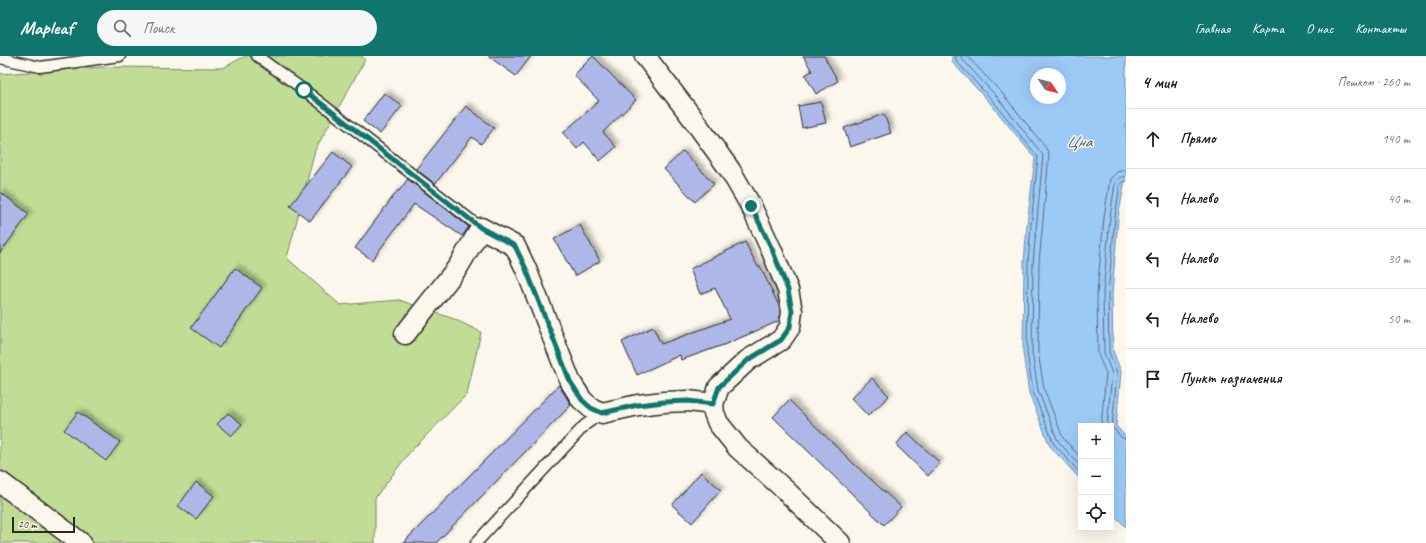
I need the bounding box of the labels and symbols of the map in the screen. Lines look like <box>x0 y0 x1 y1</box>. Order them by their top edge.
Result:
north arrow <box>1030 68 1066 104</box>
route start <box>295 81 313 99</box>
water label: Цна <box>1066 131 1093 152</box>
route end <box>742 197 760 215</box>
scale bar <box>12 515 75 534</box>

